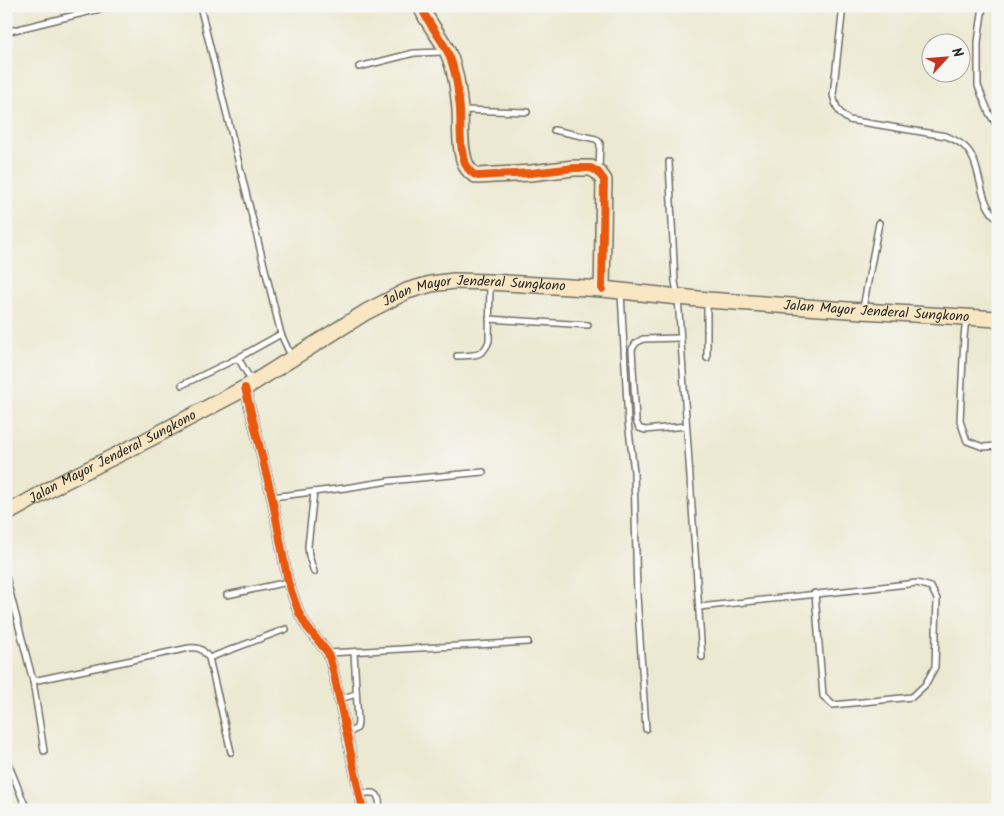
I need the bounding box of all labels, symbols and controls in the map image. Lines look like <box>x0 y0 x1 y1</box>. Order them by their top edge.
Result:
north arrow <box>922 32 972 82</box>
text: N <box>945 44 969 62</box>
street label: Jalan Mayor Jenderal Sungkono <box>379 270 566 313</box>
street label: Jalan Mayor Jenderal Sungkono <box>783 294 970 328</box>
street label: Jalan Mayor Jenderal Sungkono <box>25 405 200 510</box>

